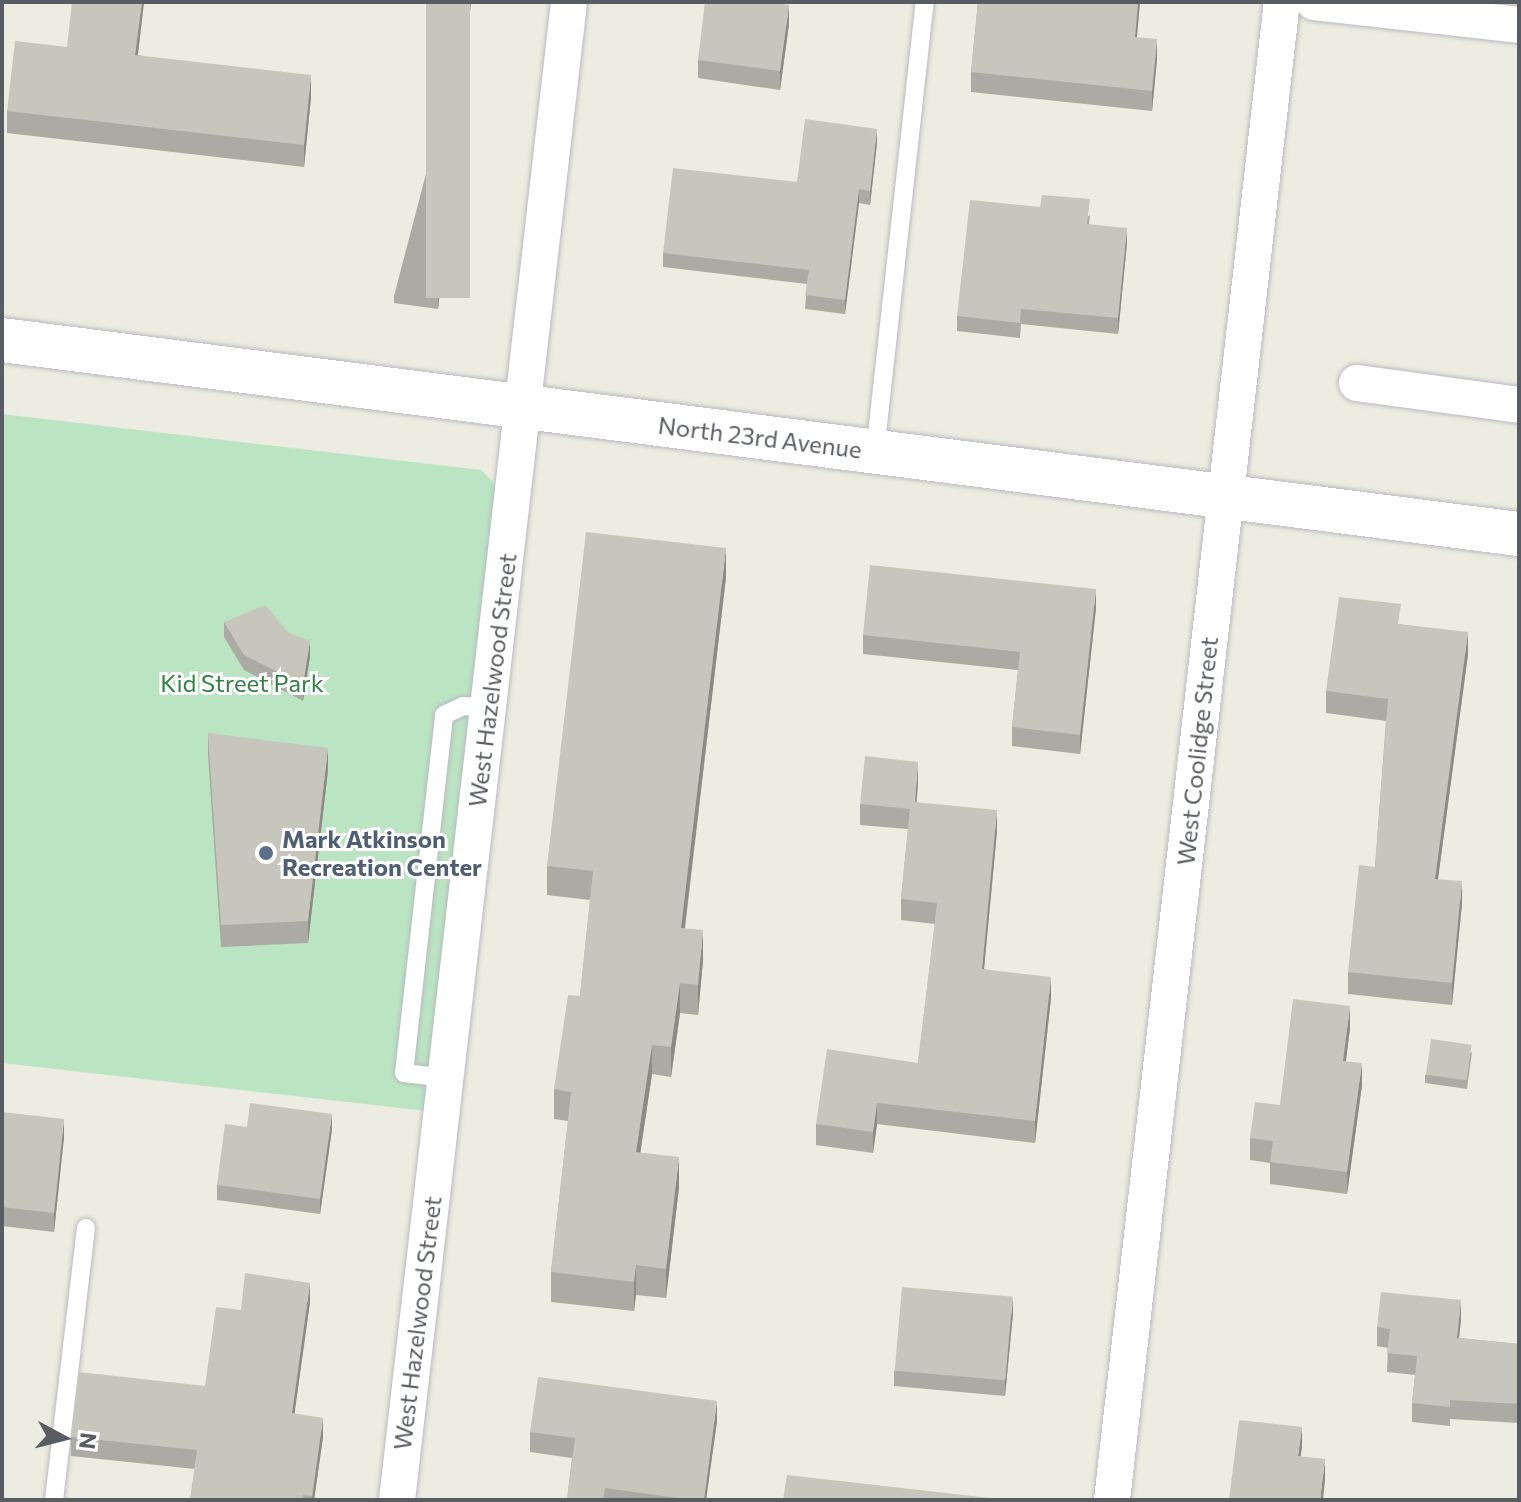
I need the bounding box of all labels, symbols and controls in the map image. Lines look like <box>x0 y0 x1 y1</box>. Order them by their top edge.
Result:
street label: North 23rd Avenue <box>657 410 863 464</box>
street label: West Hazelwood Street <box>462 551 522 809</box>
street label: West Coolidge Street <box>1171 635 1223 867</box>
park label: Kid Street Park <box>160 669 324 697</box>
place label: Mark Atkinson Recreation Center <box>282 825 482 881</box>
marker: Mark Atkinson Recreation Center <box>257 844 275 862</box>
street label: West Hazelwood Street <box>387 1194 447 1452</box>
north arrow <box>24 1398 104 1478</box>
text: N <box>74 1431 103 1451</box>

